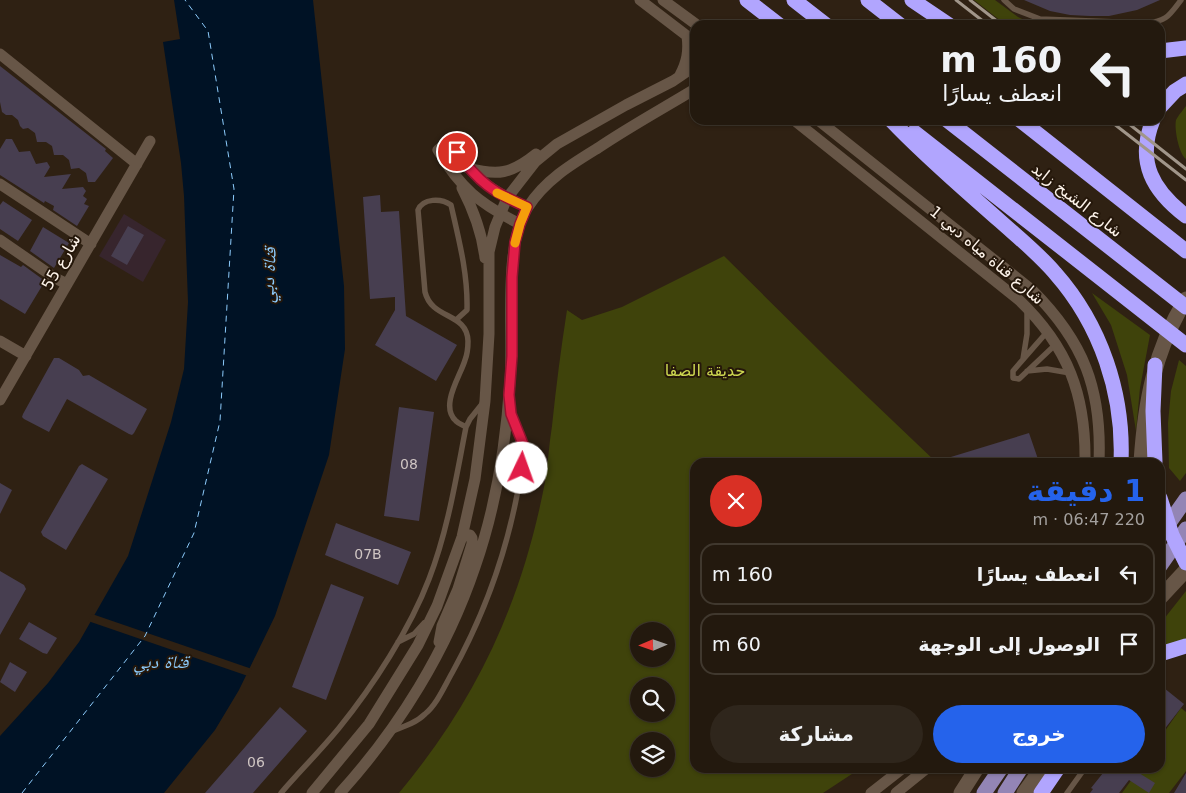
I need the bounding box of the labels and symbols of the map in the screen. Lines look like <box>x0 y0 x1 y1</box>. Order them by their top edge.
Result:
pin <box>436 131 478 173</box>
street label: شارع الشيخ زايد <box>1027 159 1126 242</box>
street label: شارع قناة مياه دبي 1 <box>925 202 1048 309</box>
street label: شارع 55 <box>38 231 85 294</box>
water label: قناة دبي <box>256 245 285 303</box>
park label: حديقة الصفا <box>665 361 745 380</box>
position arrow <box>495 441 547 493</box>
house number: 08 <box>400 456 418 472</box>
house number: 07B <box>354 546 382 562</box>
north arrow <box>630 622 675 668</box>
water label: قناة دبي <box>133 651 191 676</box>
house number: 06 <box>247 754 265 770</box>

